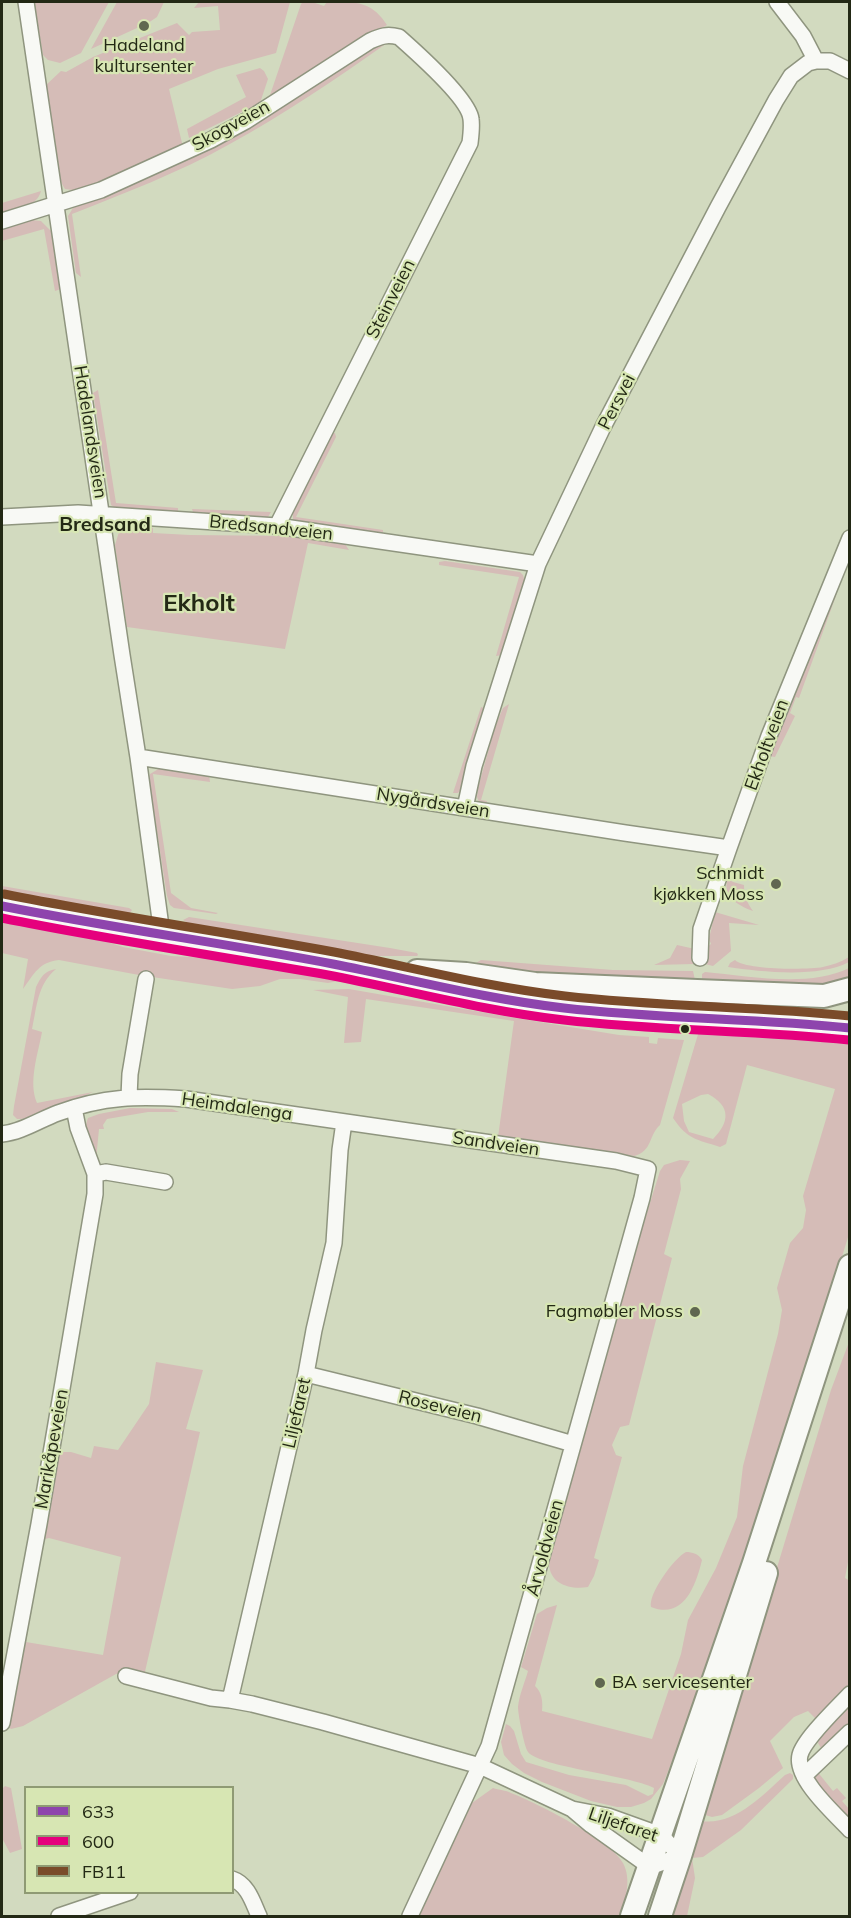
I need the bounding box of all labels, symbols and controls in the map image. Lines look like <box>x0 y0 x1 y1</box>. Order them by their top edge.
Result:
marker: Hadeland kultursenter <box>137 19 151 33</box>
place label: Hadeland kultursenter <box>95 35 193 78</box>
street label: Skogveien <box>188 96 274 156</box>
street label: Steinveien <box>362 256 420 342</box>
street label: Hadelandsveien <box>69 364 111 500</box>
street label: Persvei <box>594 370 640 434</box>
street label: Bredsandveien <box>208 511 334 545</box>
district label: Bredsand <box>59 513 151 537</box>
district label: Ekholt <box>163 590 235 618</box>
street label: Ekholtveien <box>741 697 793 793</box>
street label: Nygårdsveien <box>375 783 491 823</box>
place label: Schmidt kjøkken Moss <box>653 863 764 906</box>
marker: Schmidt kjøkken Moss <box>769 877 783 891</box>
unlabelled marker <box>679 1023 691 1035</box>
street label: Heimdalenga <box>180 1089 294 1125</box>
street label: Sandveien <box>451 1127 541 1161</box>
place label: Fagmøbler Moss <box>546 1301 683 1323</box>
marker: Fagmøbler Moss <box>688 1305 702 1319</box>
street label: Liljefaret <box>278 1376 316 1450</box>
street label: Roseveien <box>396 1386 484 1428</box>
street label: Marikåpeveien <box>31 1387 73 1511</box>
street label: Årvoldveien <box>522 1497 568 1599</box>
place label: BA servicesenter <box>612 1672 752 1694</box>
marker: BA servicesenter <box>593 1676 607 1690</box>
legend <box>24 1786 234 1894</box>
text: 633 <box>82 1800 114 1823</box>
street label: Liljefaret <box>586 1803 660 1847</box>
text: 600 <box>82 1830 114 1853</box>
text: FB11 <box>82 1860 126 1883</box>

